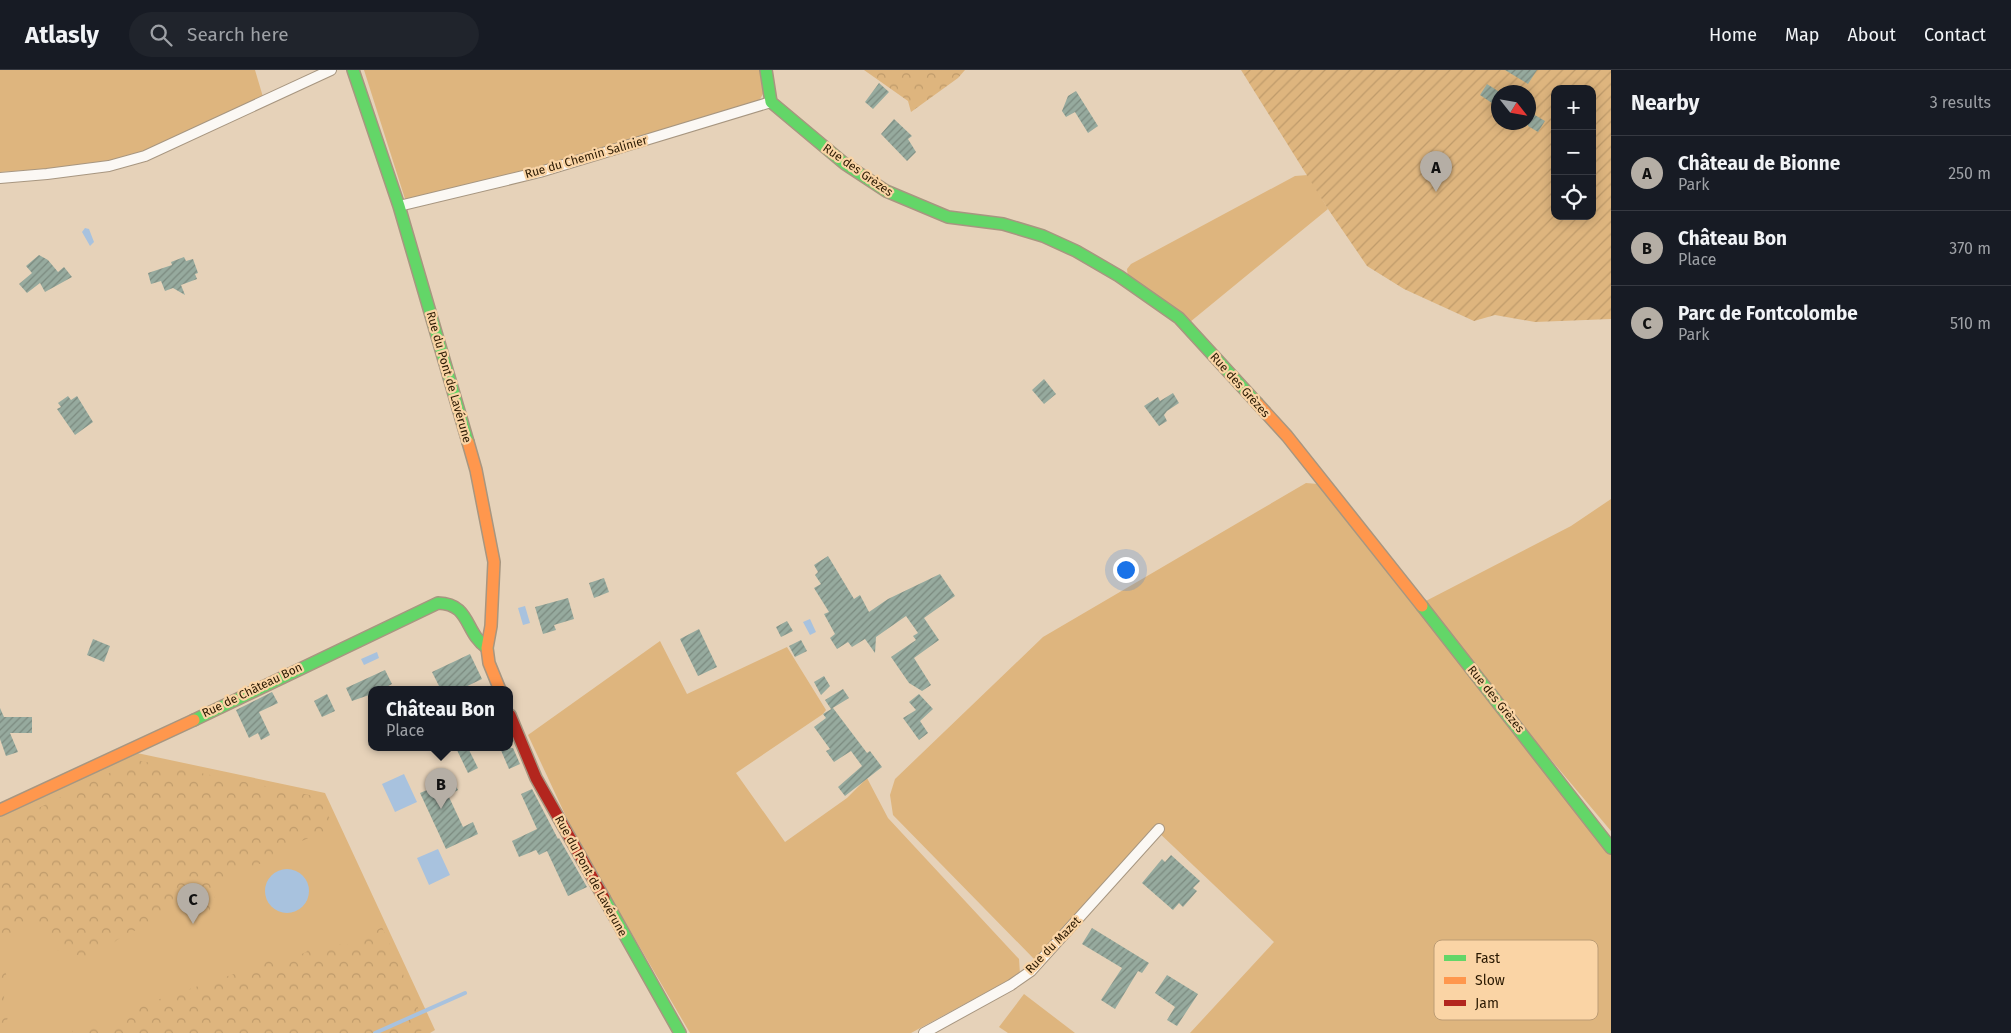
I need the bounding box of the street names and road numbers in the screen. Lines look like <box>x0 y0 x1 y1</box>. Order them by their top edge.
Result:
street label: Rue du Chemin Salinier <box>523 133 649 181</box>
street label: Rue des Grèzes <box>820 141 896 199</box>
street label: Rue du Pont de Lavérune <box>424 310 474 444</box>
street label: Rue des Grèzes <box>1207 350 1273 420</box>
street label: Rue de Château Bon <box>200 660 304 720</box>
street label: Rue des Grèzes <box>1465 663 1528 736</box>
street label: Rue du Pont de Lavérune <box>552 813 630 939</box>
street label: Rue du Mazet <box>1023 913 1084 976</box>

